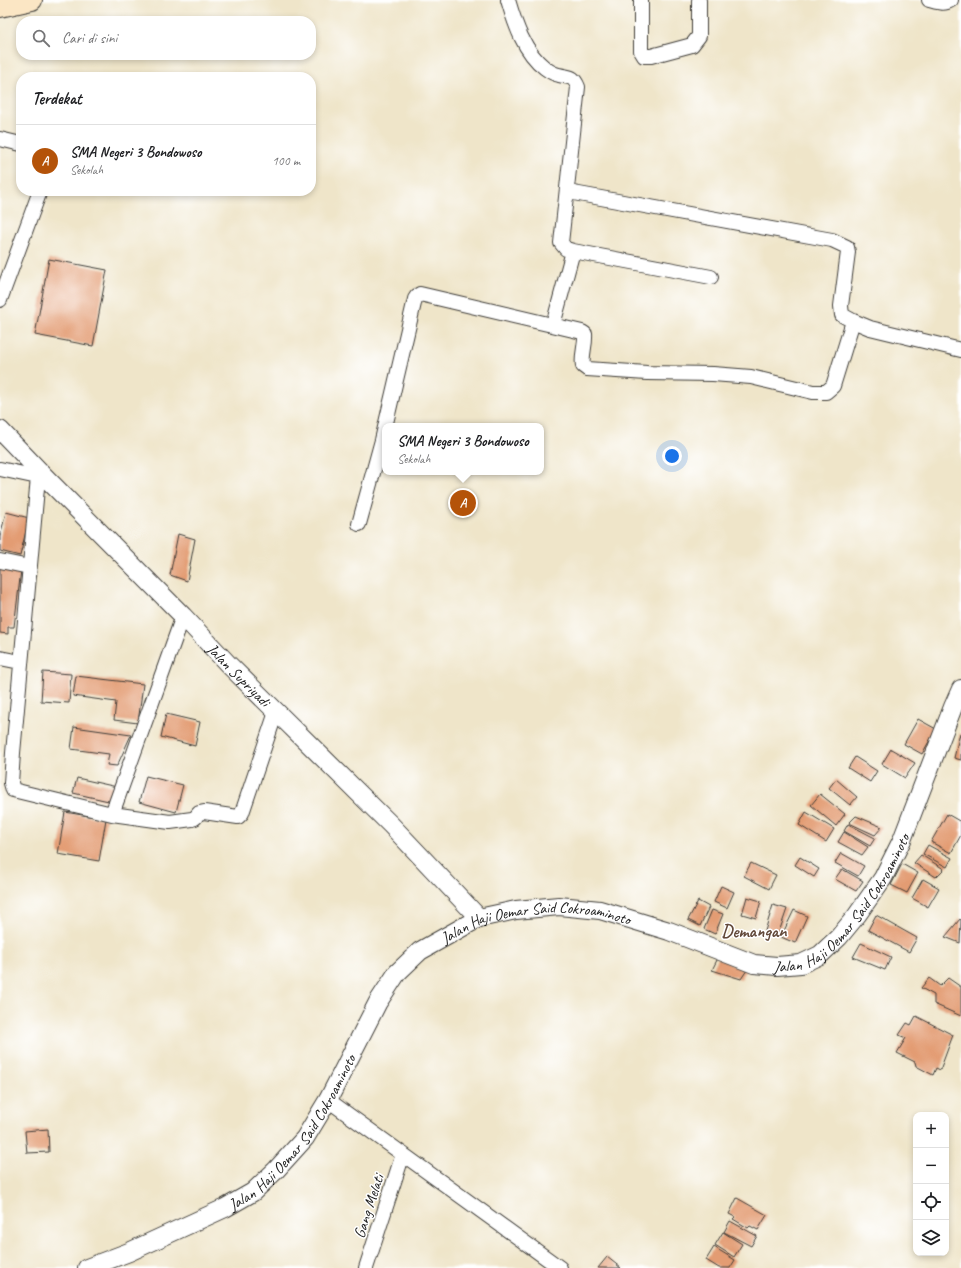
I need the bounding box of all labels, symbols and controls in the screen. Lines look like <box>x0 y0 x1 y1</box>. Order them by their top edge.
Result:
search box <box>16 16 316 60</box>
icon: search <box>30 27 52 49</box>
text: Cari di sini <box>62 29 117 48</box>
text: Terdekat <box>32 88 82 109</box>
text: SMA Negeri 3 Bondowoso <box>70 143 201 162</box>
text: A <box>42 153 48 169</box>
text: 100 m <box>272 153 300 169</box>
text: Sekolah <box>70 162 103 178</box>
popup <box>382 423 544 475</box>
text: SMA Negeri 3 Bondowoso <box>397 432 529 451</box>
your location <box>662 446 682 466</box>
text: Sekolah <box>397 451 430 467</box>
pin: A <box>450 488 476 518</box>
street label: Jalan Supriyadi <box>202 638 276 713</box>
street label: Jalan Haji Oemar Said Cokroaminoto <box>772 829 915 977</box>
street label: Jalan Haji Oemar Said Cokroaminoto <box>436 897 635 949</box>
district label: Demangan <box>722 920 787 942</box>
street label: Jalan Haji Oemar Said Cokroaminoto <box>224 1049 362 1216</box>
map controls <box>913 1112 949 1256</box>
button: + <box>913 1112 949 1148</box>
button: − <box>913 1148 949 1184</box>
street label: Gang Melati <box>349 1170 389 1241</box>
button: locate <box>913 1184 949 1220</box>
button: layers <box>913 1220 949 1256</box>

